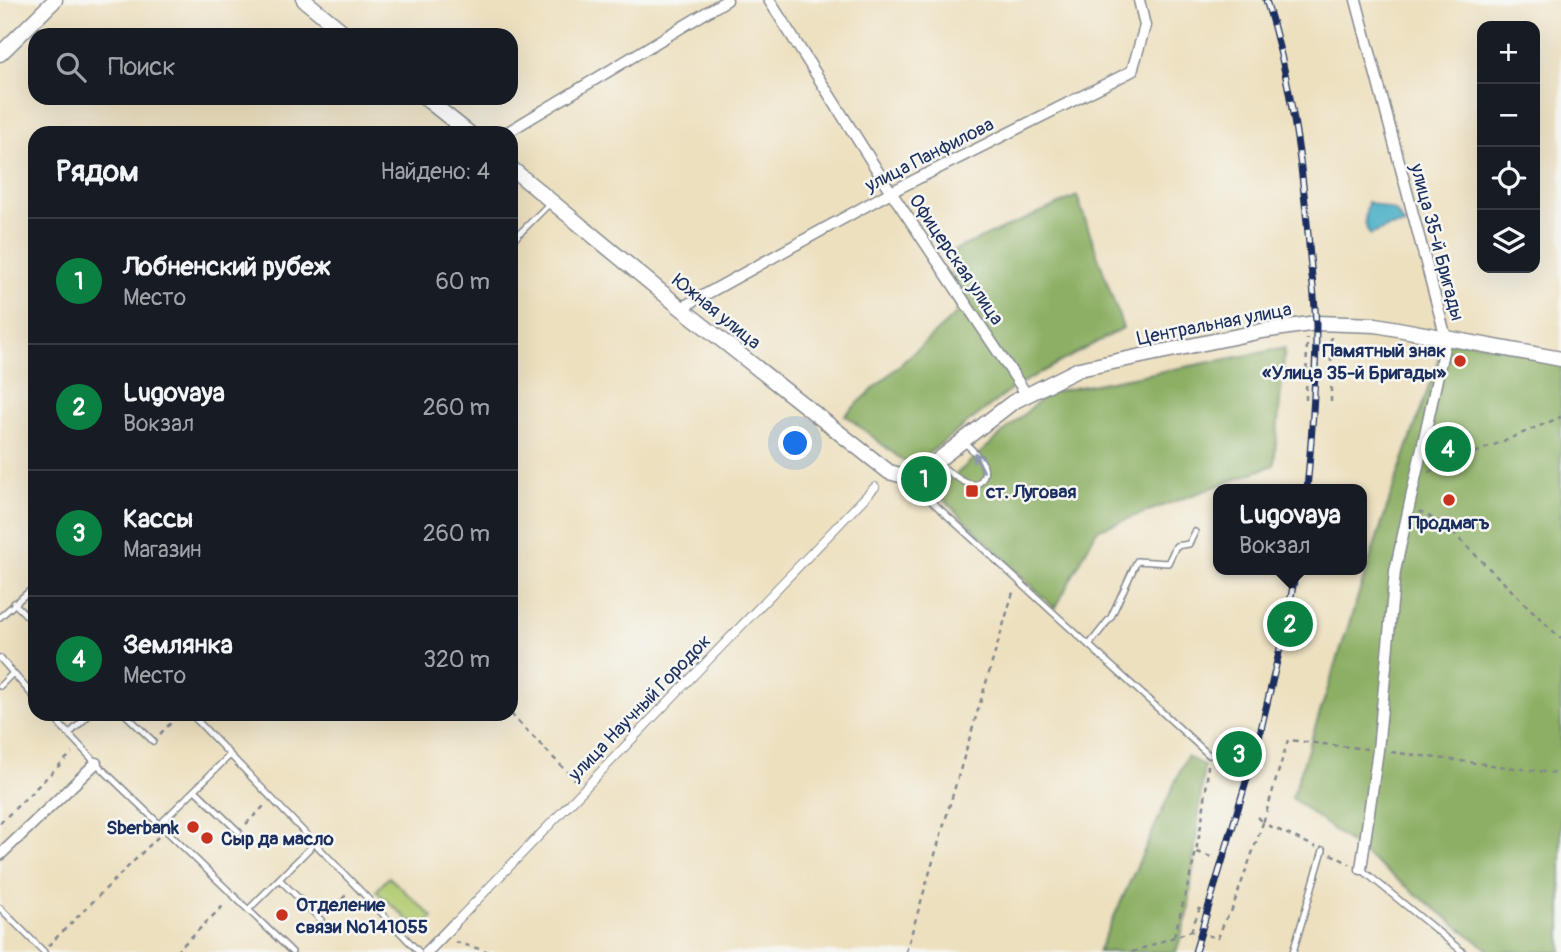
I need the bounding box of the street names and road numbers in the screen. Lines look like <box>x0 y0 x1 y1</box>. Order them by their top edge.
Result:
street label: улица Панфилова <box>860 112 998 198</box>
street label: улица 35-й Бригады <box>1404 160 1470 323</box>
street label: Офицерская улица <box>903 189 1009 330</box>
street label: Южная улица <box>667 269 766 355</box>
street label: Центральная улица <box>1135 297 1294 351</box>
street label: улица Научный Городок <box>563 629 716 787</box>

